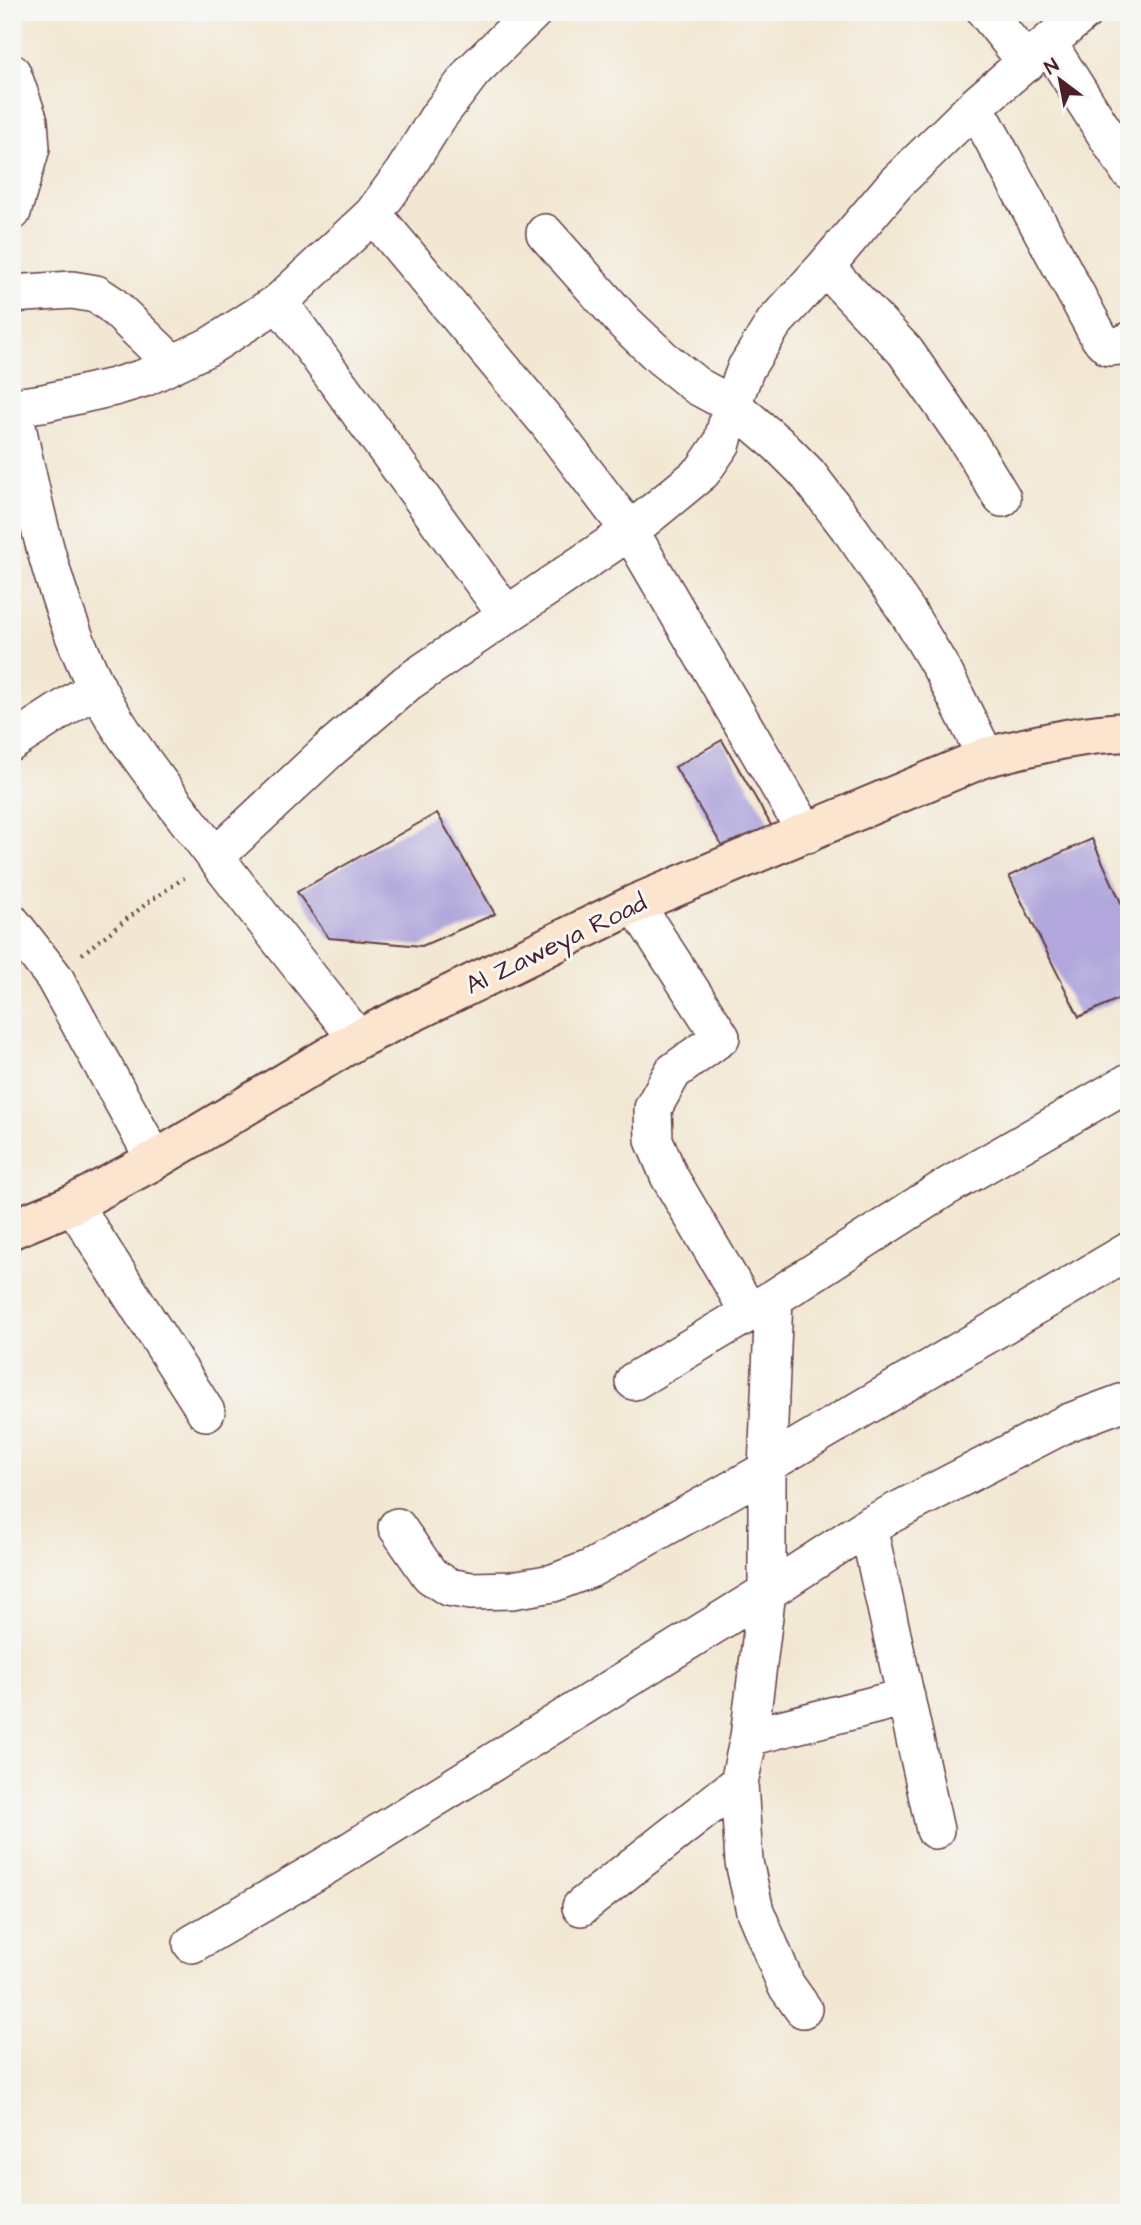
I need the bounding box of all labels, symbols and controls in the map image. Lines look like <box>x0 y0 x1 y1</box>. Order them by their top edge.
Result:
north arrow <box>1026 46 1096 116</box>
text: N <box>1040 52 1064 81</box>
street label: Al Zaweya Road <box>459 885 654 1005</box>

